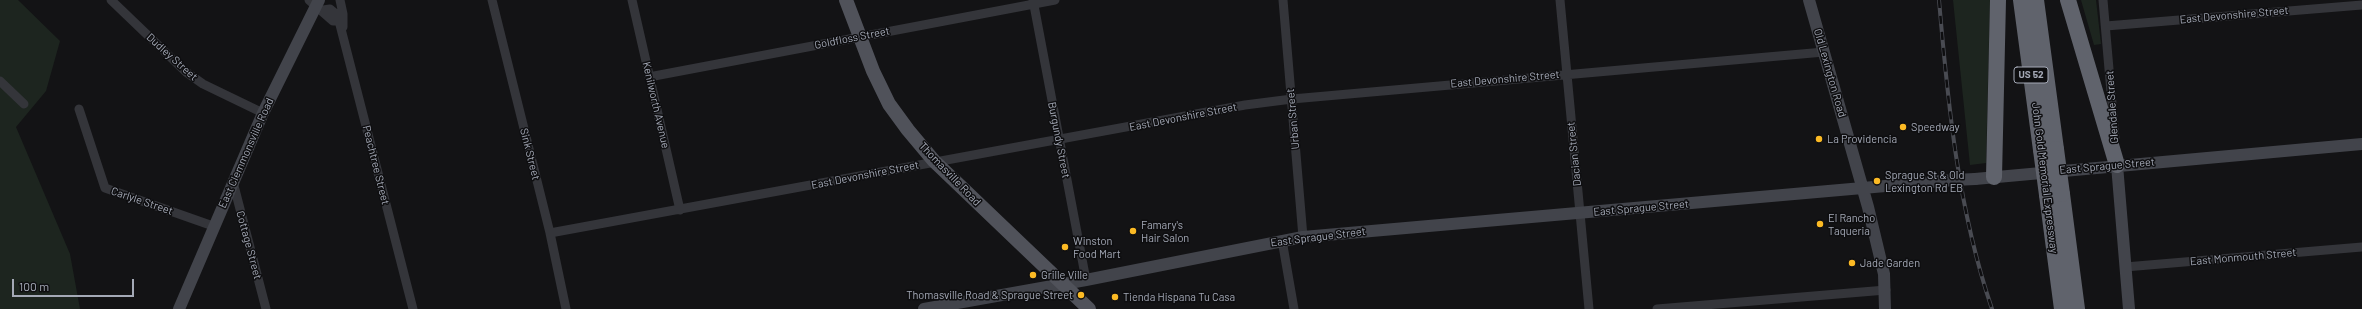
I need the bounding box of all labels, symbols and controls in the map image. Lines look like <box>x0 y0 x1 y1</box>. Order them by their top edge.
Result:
street label: East Devonshire Street <box>2179 4 2289 26</box>
street label: Goldfloss Street <box>813 24 891 52</box>
street label: Old Lexington Road <box>1811 27 1849 119</box>
street label: Dudley Street <box>144 31 200 83</box>
street label: Kenilworth Avenue <box>640 60 672 150</box>
road number: US 52 <box>2014 67 2048 83</box>
street label: East Devonshire Street <box>1450 68 1560 90</box>
street label: Glendale Street <box>2103 70 2121 144</box>
street label: Urban Street <box>1284 88 1302 150</box>
street label: East Clemmonsville Road <box>216 96 276 210</box>
street label: East Devonshire Street <box>1128 100 1238 134</box>
street label: Burgundy Street <box>1045 101 1073 179</box>
street label: John Gold Memorial Expressway <box>2029 102 2061 254</box>
place label: Speedway <box>1911 120 1960 134</box>
street label: Dacian Street <box>1564 121 1584 187</box>
marker: Speedway <box>1898 122 1908 132</box>
street label: Peachtree Street <box>360 124 392 206</box>
street label: Sink Street <box>517 127 543 181</box>
place label: La Providencia <box>1827 132 1897 146</box>
marker: La Providencia <box>1814 134 1824 144</box>
street label: Thomasville Road <box>916 139 984 209</box>
street label: East Sprague Street <box>2059 155 2155 177</box>
street label: East Devonshire Street <box>810 158 920 192</box>
place label: Sprague St & Old Lexington Rd EB <box>1885 168 1964 194</box>
marker: Sprague St & Old Lexington Rd EB <box>1872 176 1882 186</box>
street label: Carlyle Street <box>109 184 175 218</box>
street label: East Sprague Street <box>1593 197 1689 219</box>
street label: Cottage Street <box>234 209 264 281</box>
place label: El Rancho Taqueria <box>1828 211 1875 237</box>
place label: Famary's Hair Salon <box>1141 218 1189 244</box>
marker: El Rancho Taqueria <box>1815 219 1825 229</box>
street label: East Sprague Street <box>1270 225 1366 249</box>
marker: Famary's Hair Salon <box>1128 226 1138 236</box>
place label: Winston Food Mart <box>1073 234 1121 260</box>
marker: Winston Food Mart <box>1060 242 1070 252</box>
street label: East Monmouth Street <box>2189 246 2297 268</box>
place label: Jade Garden <box>1860 256 1920 270</box>
marker: Jade Garden <box>1847 258 1857 268</box>
place label: Grille Ville <box>1041 268 1088 282</box>
marker: Grille Ville <box>1028 270 1038 280</box>
scale bar <box>14 271 136 297</box>
text: 100 m <box>19 279 49 293</box>
place label: Thomasville Road & Sprague Street <box>906 288 1073 302</box>
marker: Thomasville Road & Sprague Street <box>1076 290 1086 300</box>
place label: Tienda Hispana Tu Casa <box>1123 290 1235 304</box>
marker: Tienda Hispana Tu Casa <box>1110 292 1120 302</box>

